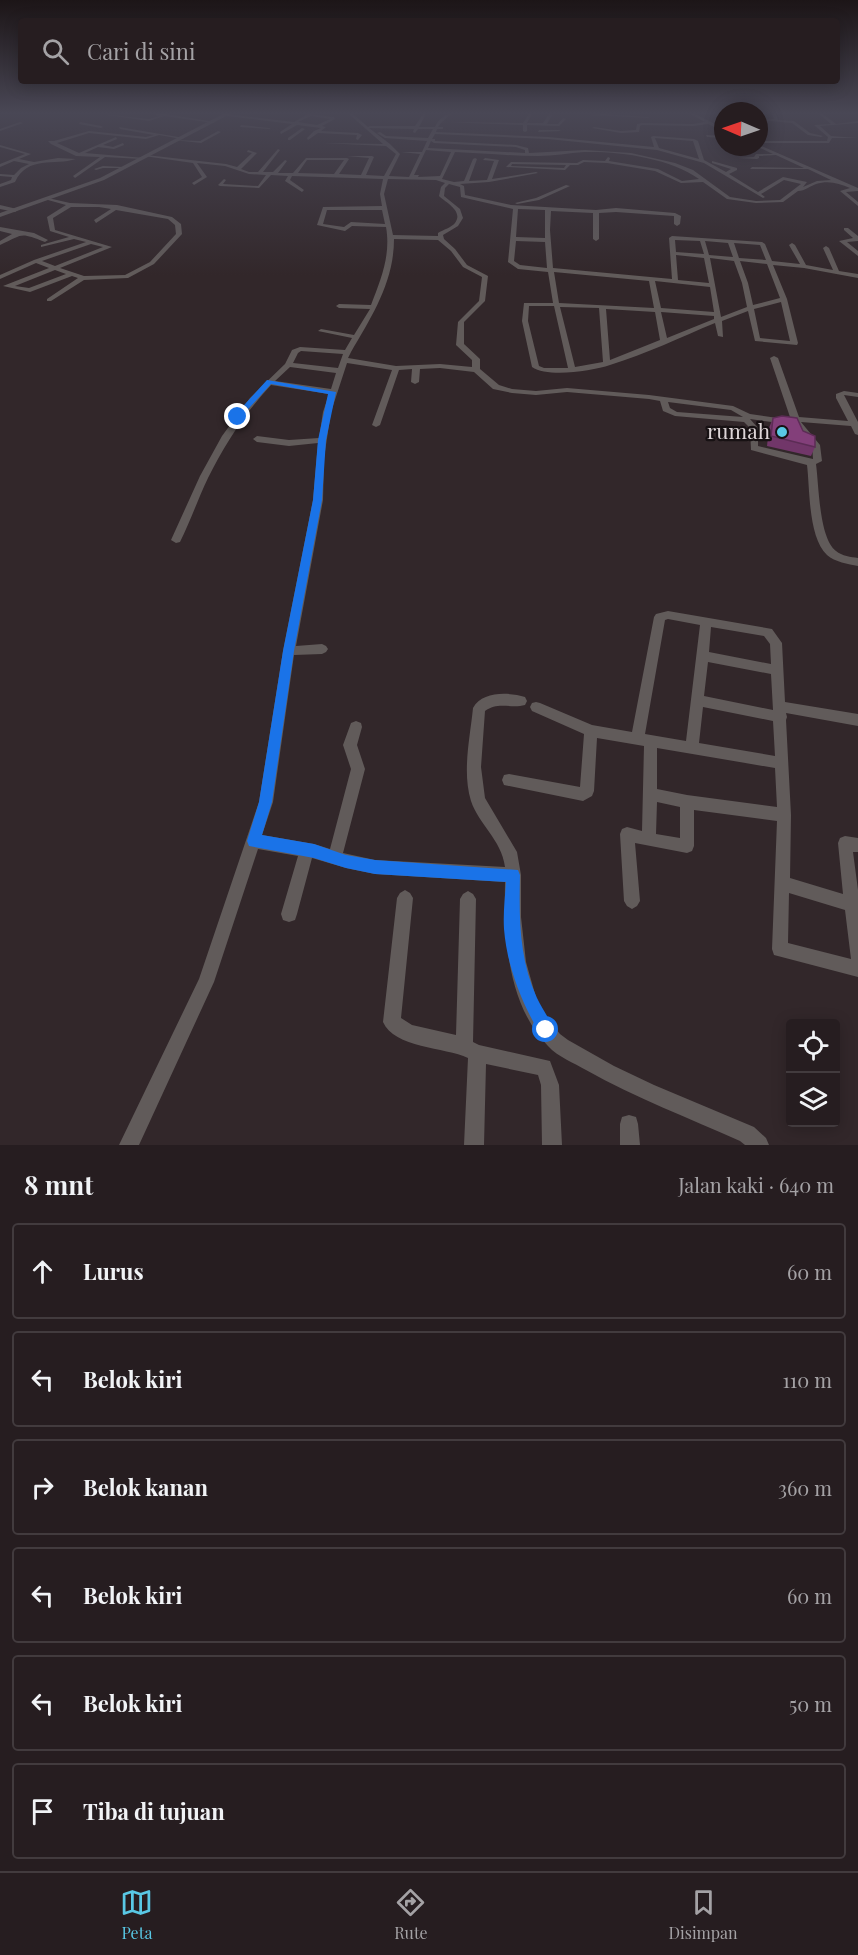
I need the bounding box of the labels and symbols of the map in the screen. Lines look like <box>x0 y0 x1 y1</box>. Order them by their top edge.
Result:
north arrow <box>714 102 768 156</box>
route end <box>224 403 250 429</box>
place label: rumah <box>707 416 771 444</box>
marker: rumah <box>775 425 789 439</box>
route start <box>532 1016 558 1042</box>

